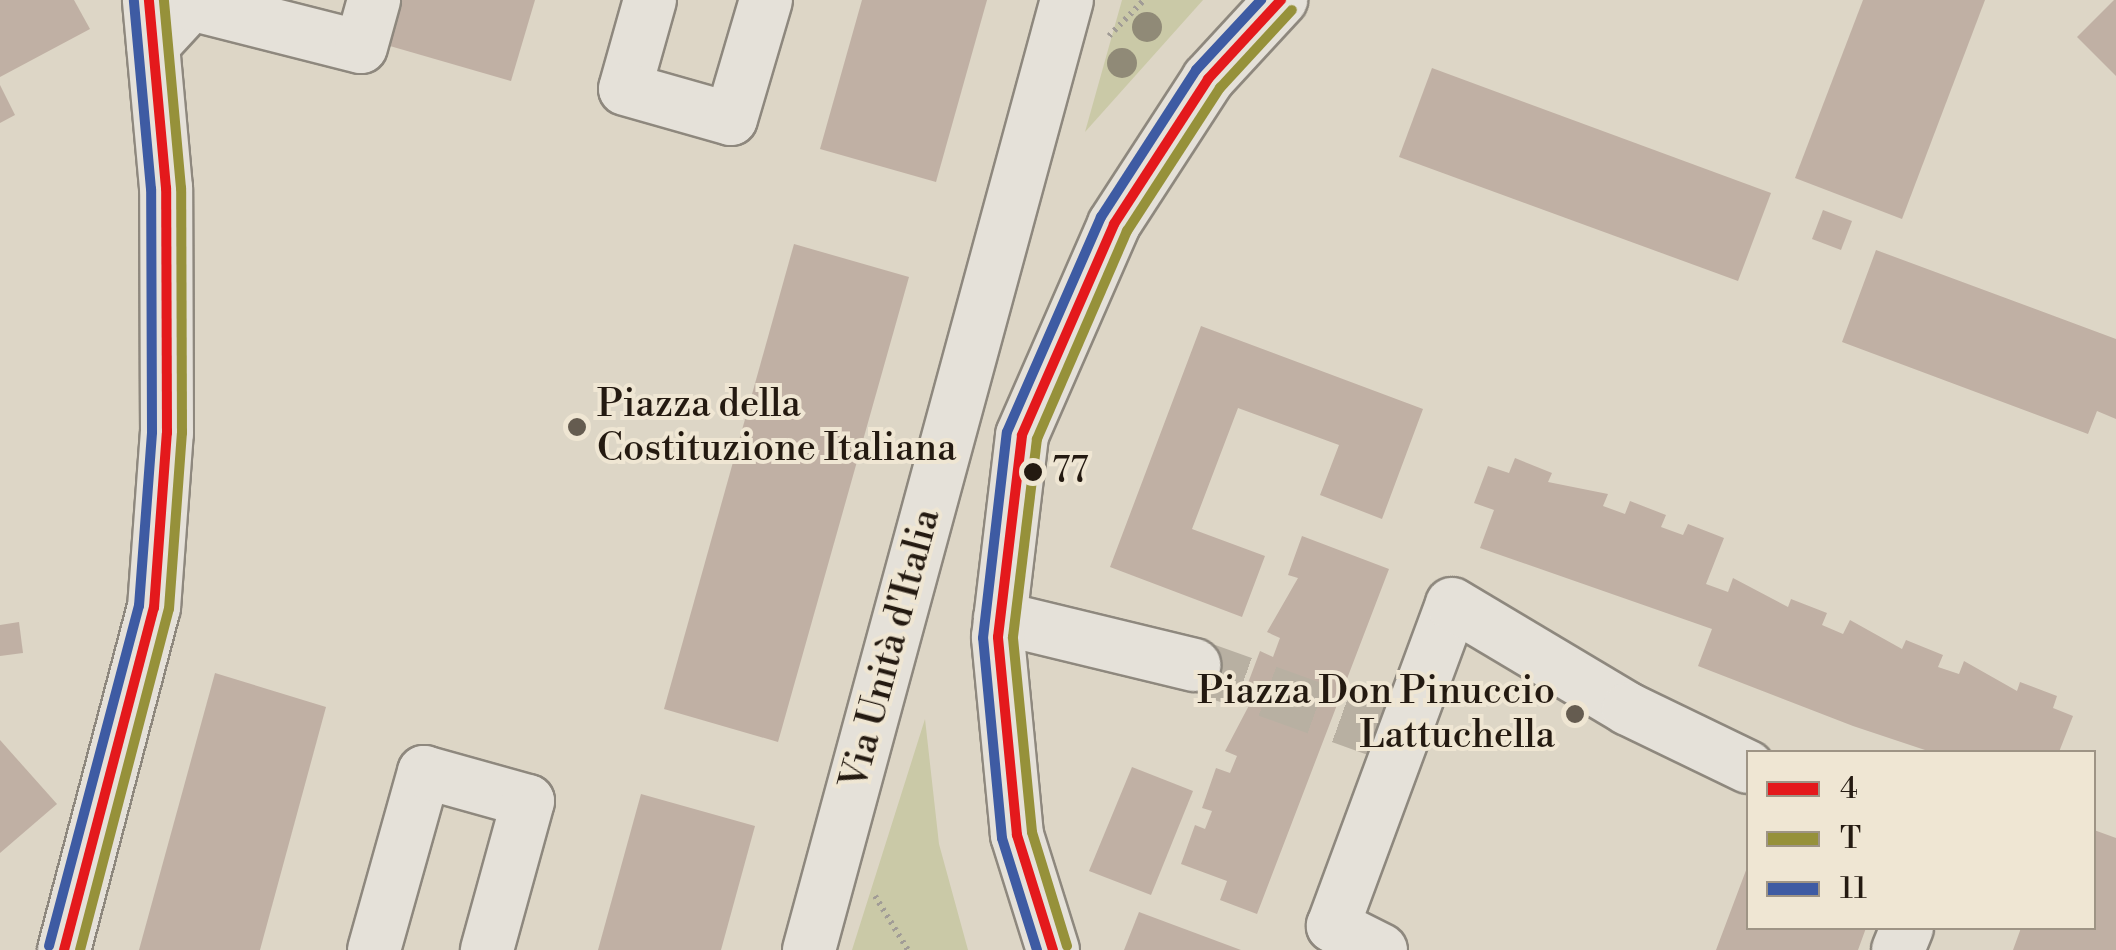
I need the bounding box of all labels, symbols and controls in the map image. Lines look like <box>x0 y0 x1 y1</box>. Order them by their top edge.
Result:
place label: Piazza della Costituzione Italiana <box>597 382 956 472</box>
marker: Piazza della Costituzione Italiana <box>566 416 588 438</box>
place label: 77 <box>1052 450 1088 494</box>
marker: 77 <box>1023 462 1043 482</box>
street label: Via Unità d'Italia <box>832 504 950 794</box>
place label: Piazza Don Pinuccio Lattuchella <box>1197 669 1555 758</box>
marker: Piazza Don Pinuccio Lattuchella <box>1564 703 1586 725</box>
legend <box>1746 750 2096 930</box>
text: 4 <box>1840 770 1858 808</box>
text: T <box>1840 820 1861 858</box>
text: 11 <box>1840 870 1867 908</box>

